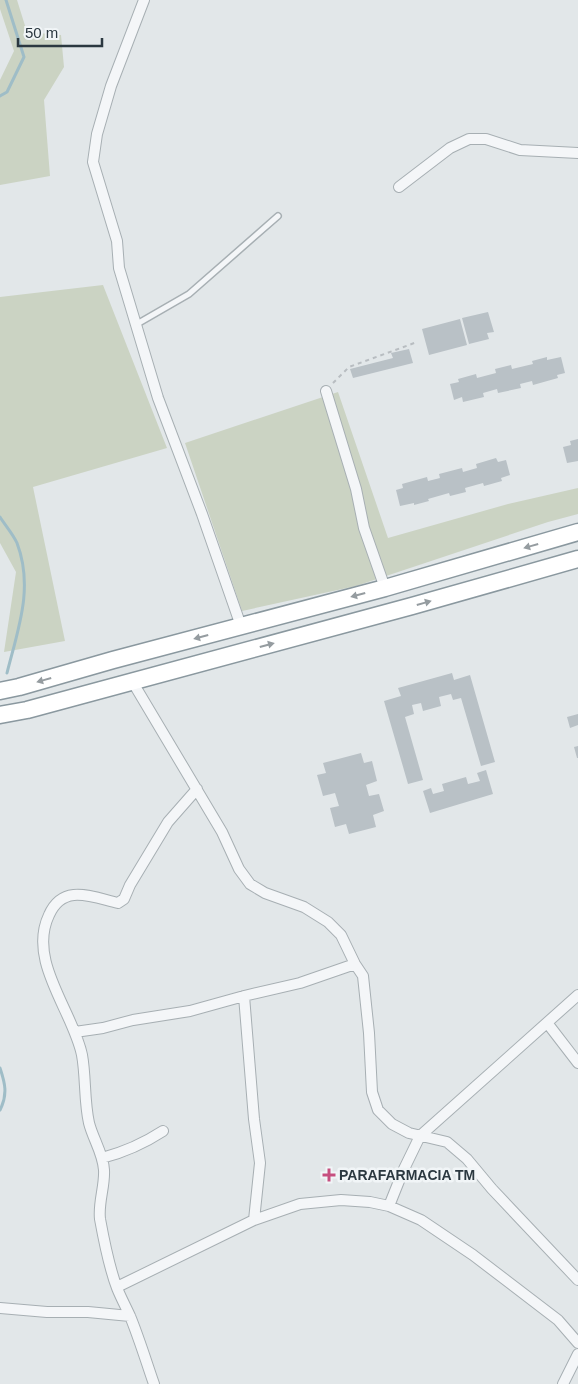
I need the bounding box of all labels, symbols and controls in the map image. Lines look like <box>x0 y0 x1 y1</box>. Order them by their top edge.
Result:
scale bar <box>18 15 101 47</box>
text: 50 m <box>25 24 58 41</box>
one-way arrow <box>523 542 538 550</box>
one-way arrow <box>350 591 365 599</box>
one-way arrow <box>416 599 432 607</box>
one-way arrow <box>193 633 208 641</box>
one-way arrow <box>260 641 275 649</box>
one-way arrow <box>37 676 52 684</box>
place label: PARAFARMACIA TM <box>339 1167 475 1183</box>
marker: PARAFARMACIA TM <box>323 1169 335 1181</box>

